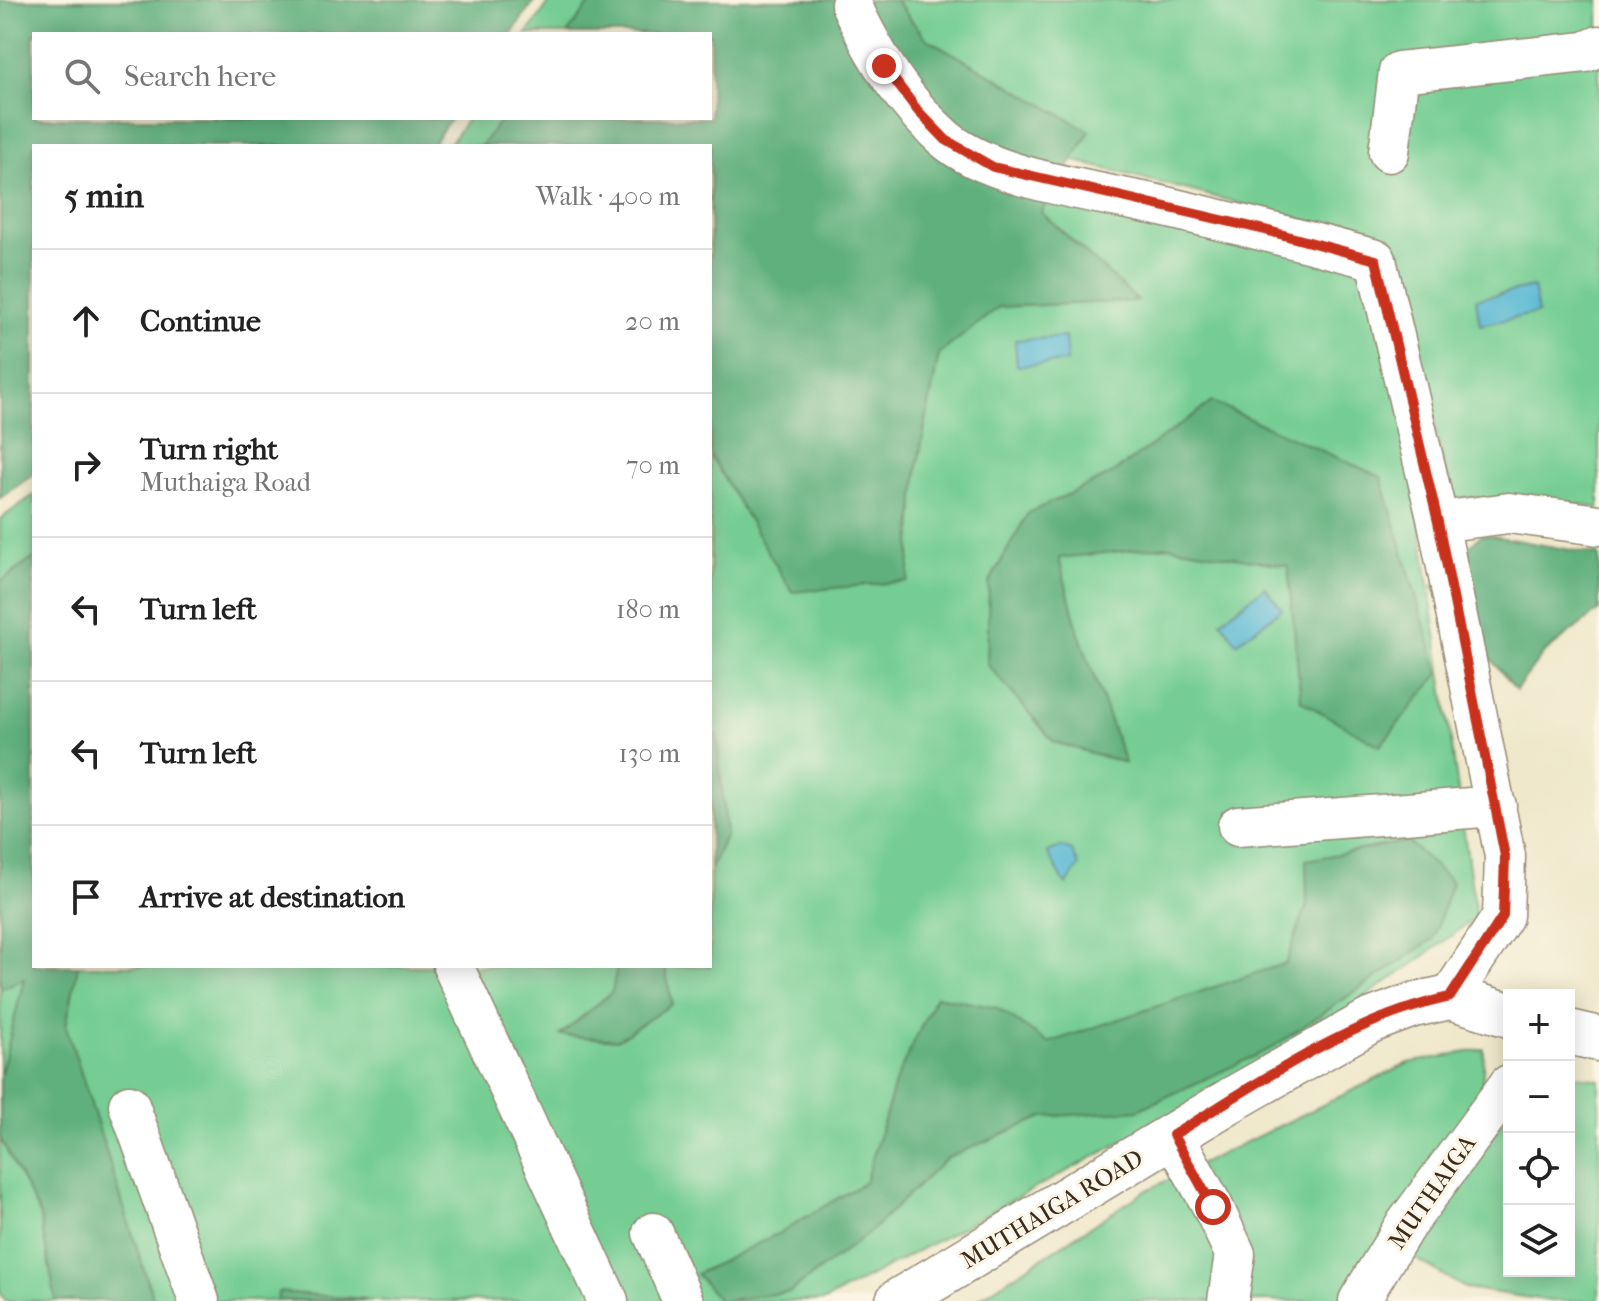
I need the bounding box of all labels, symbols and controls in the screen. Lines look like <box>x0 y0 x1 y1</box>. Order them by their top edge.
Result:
search box <box>32 32 712 120</box>
route end <box>866 48 902 84</box>
icon: search <box>60 54 104 98</box>
text: Search here <box>124 59 276 94</box>
text: 5 min <box>64 176 144 216</box>
text: Walk · 400 m <box>536 181 680 212</box>
icon: ahead <box>64 299 108 343</box>
text: Continue <box>140 304 261 339</box>
text: 20 m <box>625 306 680 337</box>
text: Turn right <box>140 432 278 467</box>
icon: right <box>64 443 108 487</box>
text: 70 m <box>626 450 680 481</box>
text: Muthaiga Road <box>140 467 311 498</box>
icon: left <box>64 587 108 631</box>
text: Turn left <box>140 592 257 627</box>
text: 180 m <box>616 594 680 625</box>
icon: left <box>64 731 108 775</box>
text: Turn left <box>140 736 257 771</box>
text: 130 m <box>619 738 680 769</box>
icon: arrive <box>64 875 108 919</box>
text: Arrive at destination <box>140 880 405 915</box>
map controls <box>1503 989 1575 1277</box>
button: + <box>1503 989 1575 1061</box>
button: − <box>1503 1061 1575 1133</box>
street label: MUTHAIGA <box>1382 1129 1482 1254</box>
button: locate <box>1503 1133 1575 1205</box>
street label: MUTHAIGA ROAD <box>956 1144 1148 1274</box>
route start <box>1195 1189 1231 1225</box>
button: layers <box>1503 1205 1575 1277</box>

